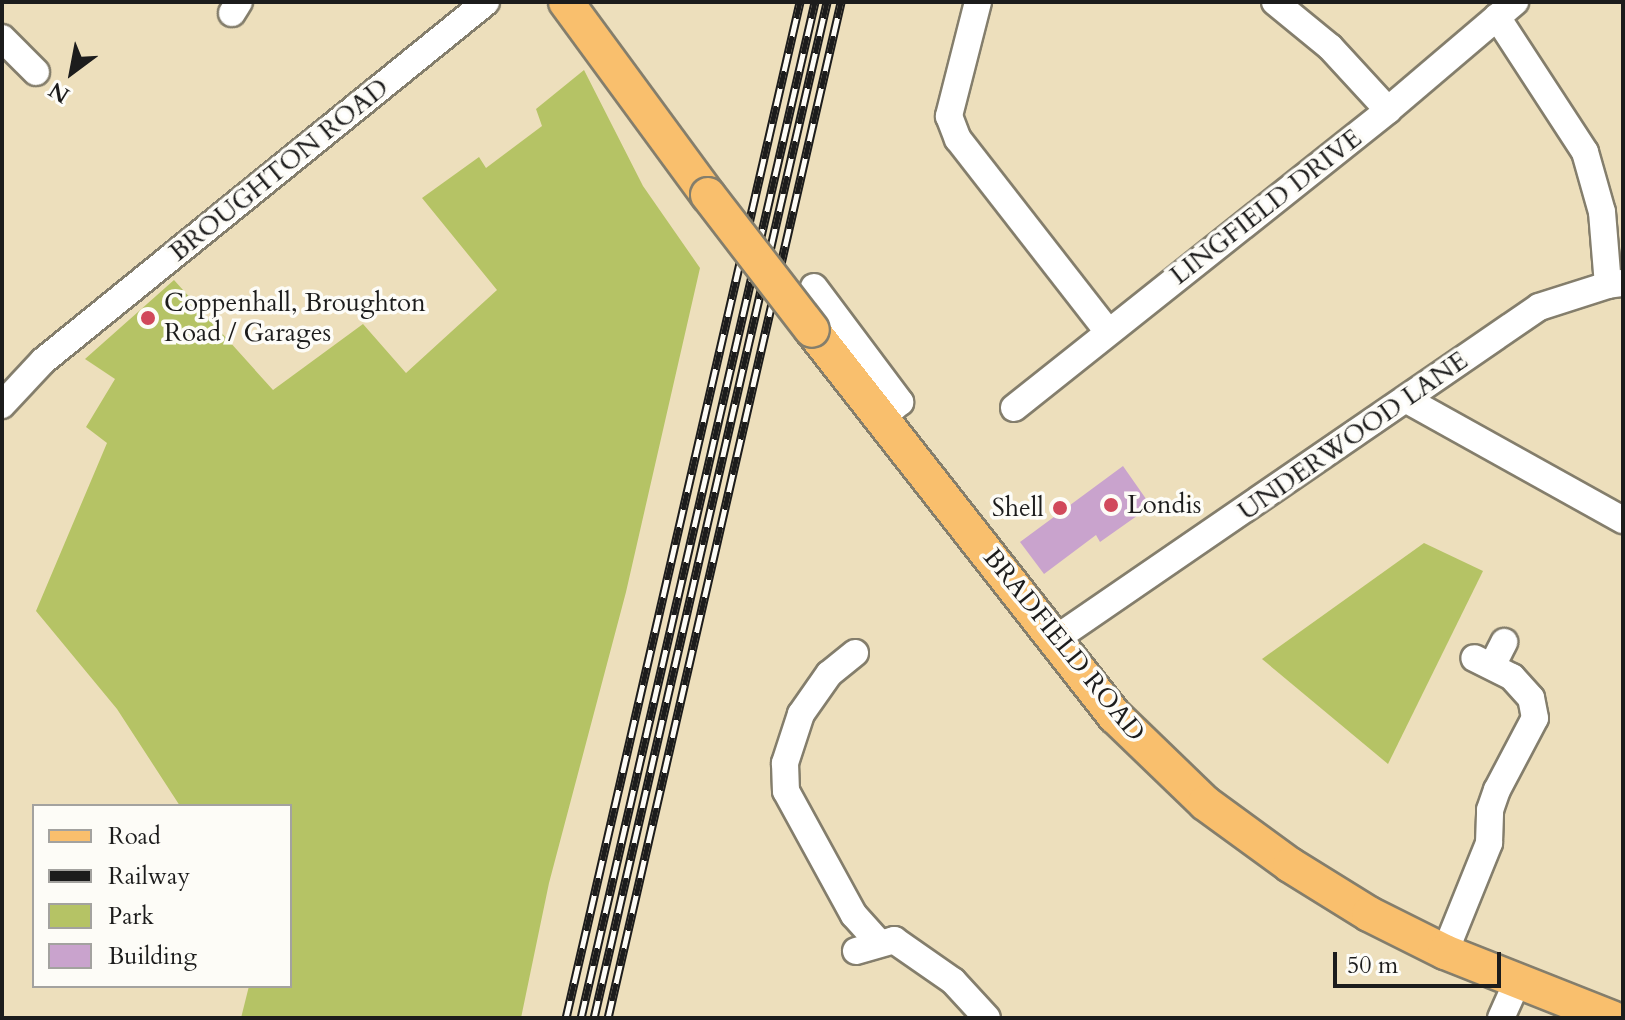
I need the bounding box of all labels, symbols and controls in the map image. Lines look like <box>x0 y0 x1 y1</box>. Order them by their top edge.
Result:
north arrow <box>32 32 112 112</box>
street label: BROUGHTON ROAD <box>163 72 395 268</box>
text: N <box>43 75 75 110</box>
street label: LINGFIELD DRIVE <box>1164 123 1368 291</box>
place label: Coppenhall, Broughton Road / Garages <box>164 287 426 348</box>
marker: Coppenhall, Broughton Road / Garages <box>139 309 157 327</box>
street label: UNDERWOOD LANE <box>1232 345 1474 527</box>
place label: Londis <box>1127 489 1201 521</box>
place label: Shell <box>992 492 1044 524</box>
marker: Londis <box>1102 496 1120 514</box>
marker: Shell <box>1051 499 1069 517</box>
street label: BRADFIELD ROAD <box>977 542 1151 748</box>
legend <box>32 804 292 988</box>
text: Road <box>108 820 161 853</box>
text: Railway <box>108 860 190 893</box>
text: Park <box>108 900 154 933</box>
scale bar <box>1337 936 1505 986</box>
text: Building <box>108 940 197 973</box>
text: 50 m <box>1347 949 1398 982</box>

